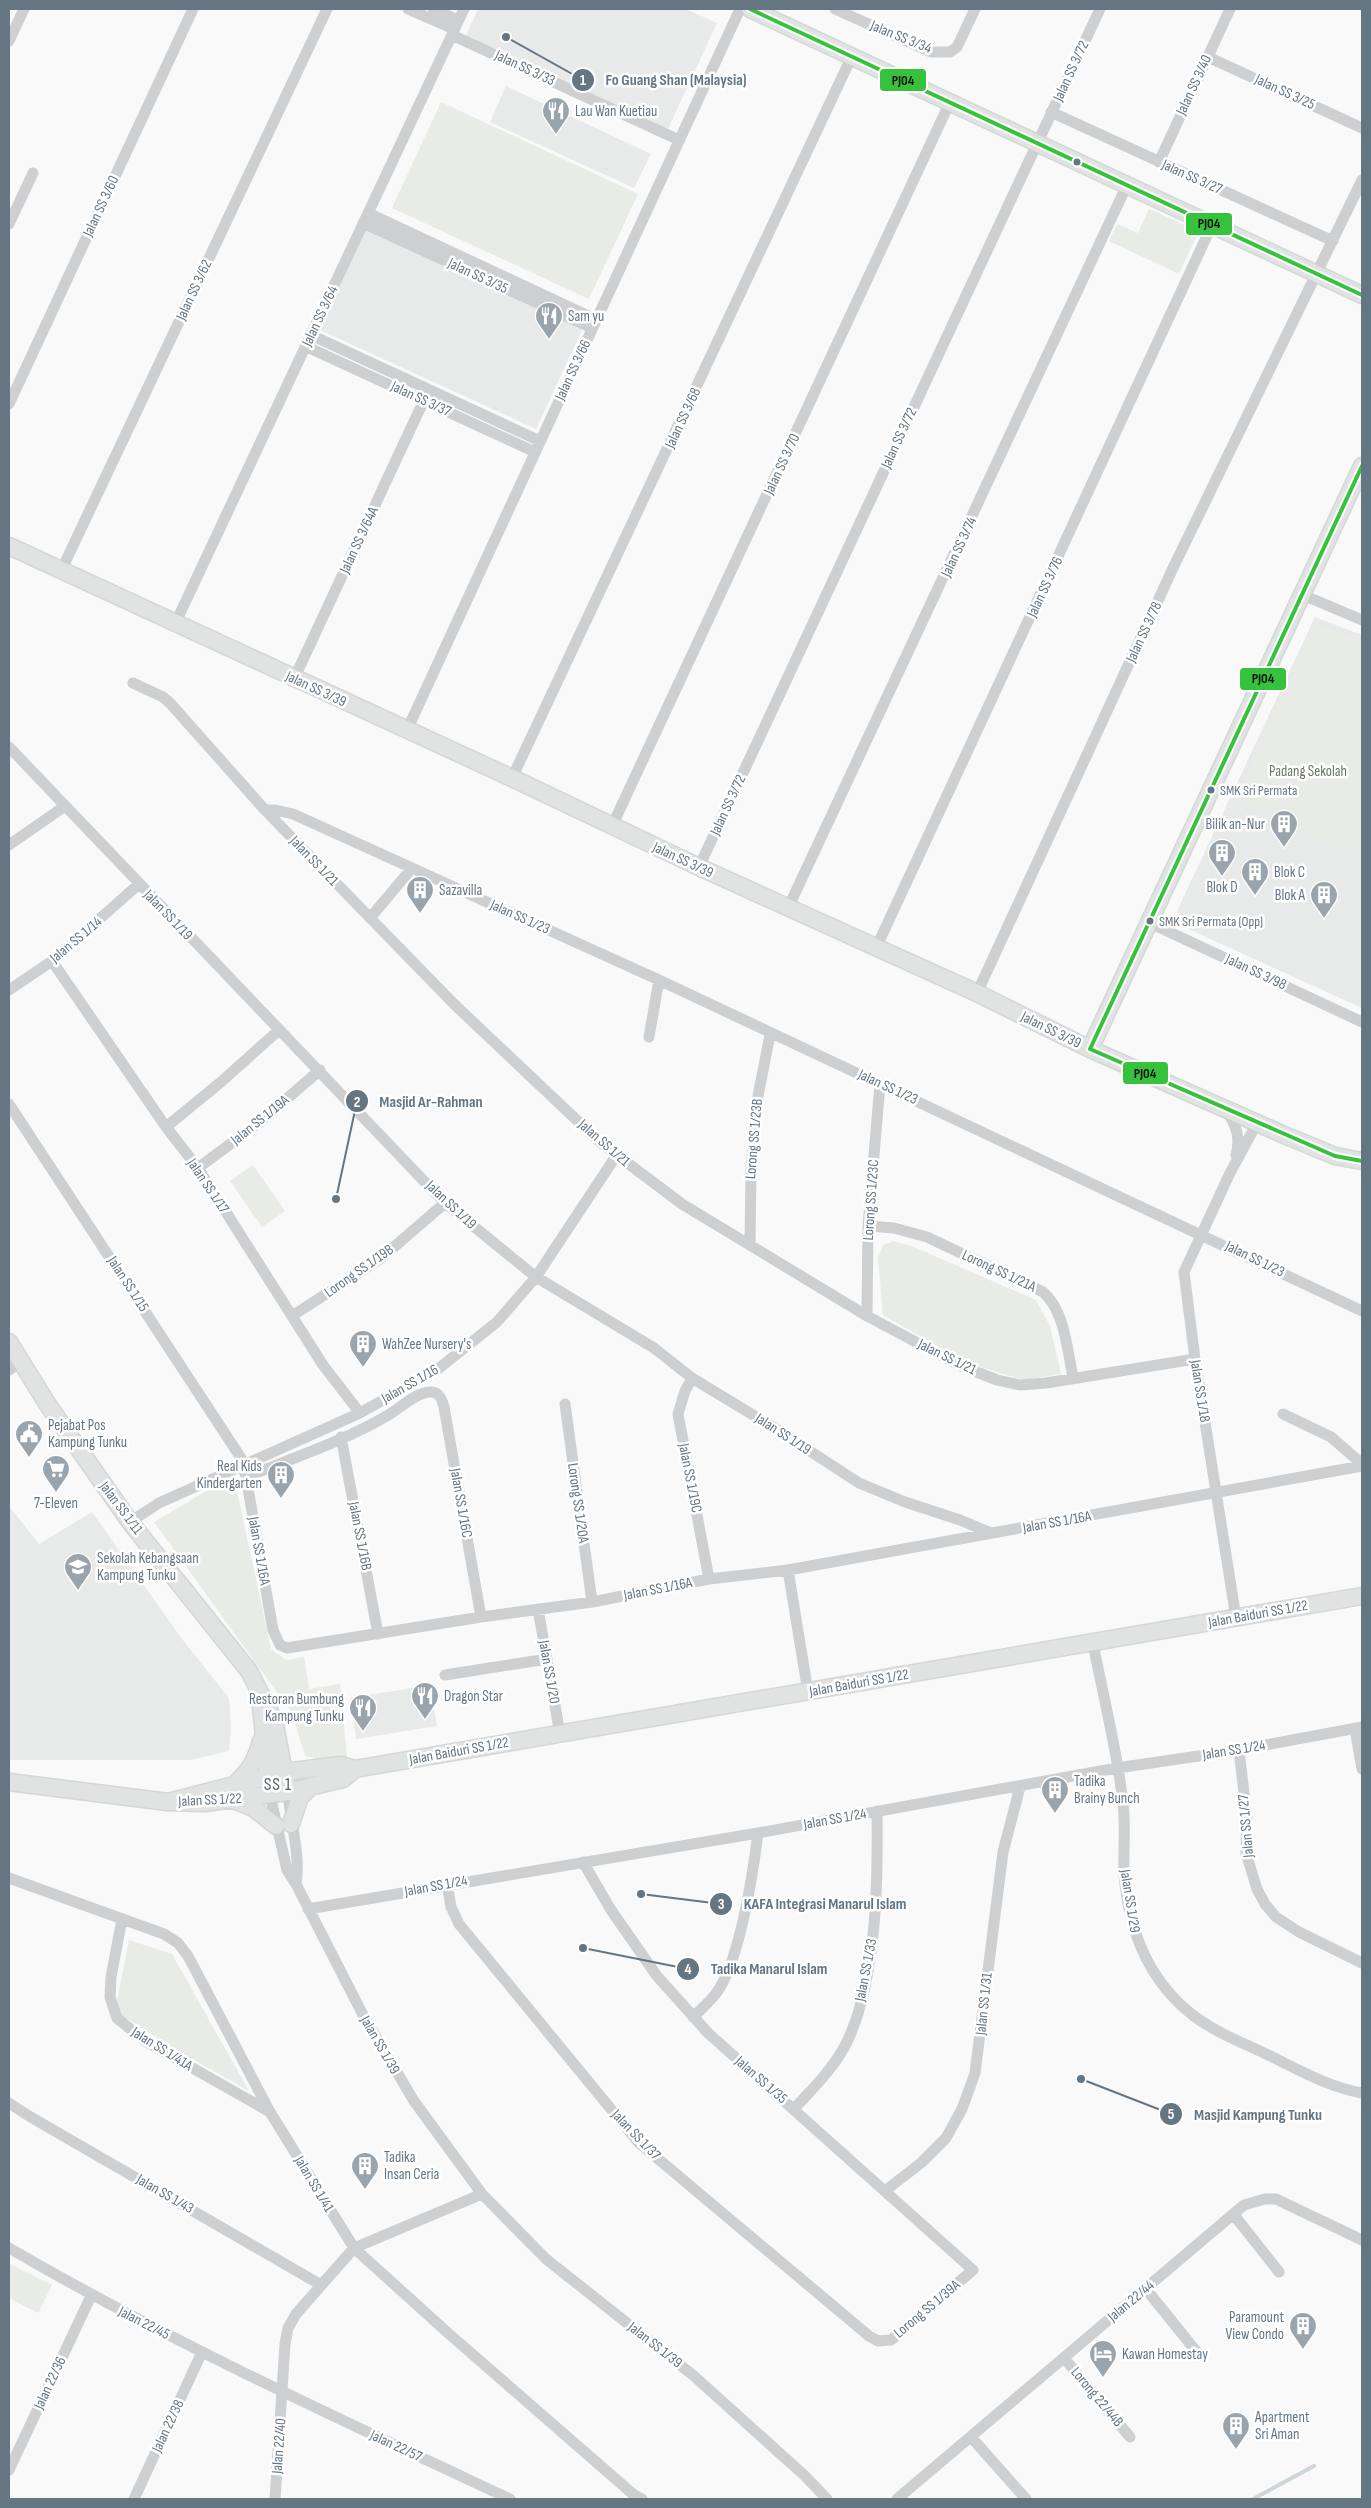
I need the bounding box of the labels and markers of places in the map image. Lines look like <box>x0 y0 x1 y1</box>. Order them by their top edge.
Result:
callout: Fo Guang Shan (Malaysia) <box>571 64 757 95</box>
restaurant icon: Lau Wan Kuetiau <box>541 96 571 135</box>
place label: Lau Wan Kuetiau <box>575 102 657 121</box>
unlabelled marker <box>1072 157 1082 167</box>
restaurant icon: Sam yu <box>534 301 564 340</box>
place label: Sam yu <box>568 307 604 326</box>
place label: SMK Sri Permata <box>1220 782 1297 799</box>
marker: SMK Sri Permata <box>1206 785 1216 795</box>
building icon: Bilik an-Nur <box>1269 809 1299 848</box>
place label: Bilik an-Nur <box>1206 815 1266 834</box>
building icon: Blok D <box>1207 838 1237 877</box>
building icon: Blok C <box>1240 857 1270 896</box>
place label: Blok C <box>1274 863 1305 882</box>
building icon: Sazavilla <box>405 875 435 914</box>
place label: Blok D <box>1206 878 1238 897</box>
building icon: Blok A <box>1309 880 1339 919</box>
place label: Sazavilla <box>439 881 482 900</box>
place label: Blok A <box>1275 886 1306 905</box>
place label: SMK Sri Permata (Opp) <box>1159 913 1263 930</box>
marker: SMK Sri Permata (Opp) <box>1145 916 1155 926</box>
callout: Masjid Ar-Rahman <box>344 1086 493 1117</box>
building icon: WahZee Nursery's <box>348 1329 378 1368</box>
place label: WahZee Nursery's <box>382 1335 471 1354</box>
place label: Pejabat Pos Kampung Tunku <box>48 1416 127 1452</box>
public building icon: Pejabat Pos Kampung Tunku <box>14 1419 44 1458</box>
supermarket icon: 7-Eleven <box>41 1454 71 1493</box>
place label: Real Kids Kindergarten <box>197 1457 262 1493</box>
building icon: Real Kids Kindergarten <box>266 1460 296 1499</box>
place label: 7-Eleven <box>34 1494 78 1513</box>
place label: Sekolah Kebangsaan Kampung Tunku <box>97 1549 199 1585</box>
school or university icon: Sekolah Kebangsaan Kampung Tunku <box>63 1552 93 1591</box>
restaurant icon: Dragon Star <box>410 1681 440 1720</box>
place label: Dragon Star <box>444 1687 504 1706</box>
place label: Restoran Bumbung Kampung Tunku <box>249 1690 344 1726</box>
restaurant icon: Restoran Bumbung Kampung Tunku <box>348 1693 378 1732</box>
place label: Tadika Brainy Bunch <box>1074 1772 1140 1808</box>
building icon: Tadika Brainy Bunch <box>1040 1775 1070 1814</box>
callout: KAFA Integrasi Manarul Islam <box>708 1888 916 1919</box>
callout: Tadika Manarul Islam <box>676 1953 838 1984</box>
callout: Masjid Kampung Tunku <box>1159 2099 1332 2130</box>
place label: Tadika Insan Ceria <box>384 2148 440 2184</box>
building icon: Tadika Insan Ceria <box>350 2151 380 2190</box>
place label: Paramount View Condo <box>1225 2308 1284 2344</box>
building icon: Paramount View Condo <box>1288 2311 1318 2350</box>
hotel icon: Kawan Homestay <box>1088 2339 1118 2378</box>
place label: Kawan Homestay <box>1122 2345 1208 2364</box>
place label: Apartment Sri Aman <box>1254 2408 1310 2444</box>
building icon: Apartment Sri Aman <box>1221 2411 1251 2450</box>

